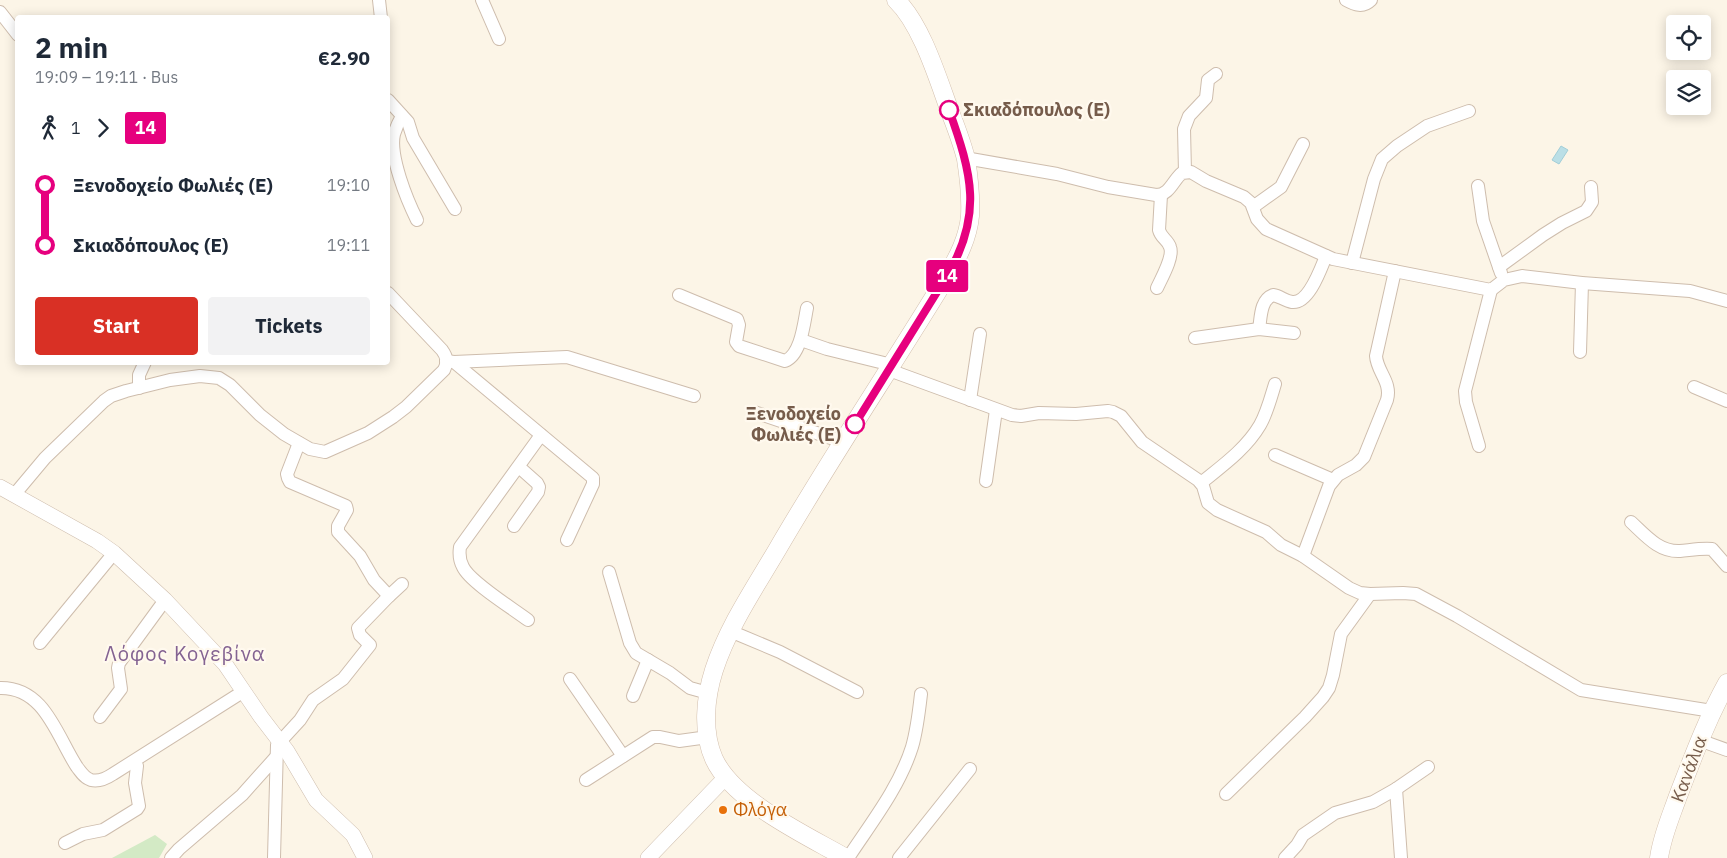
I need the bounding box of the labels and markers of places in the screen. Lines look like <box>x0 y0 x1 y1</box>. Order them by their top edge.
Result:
place label: Σκιαδόπουλος (E) <box>963 98 1110 121</box>
marker: Σκιαδόπουλος (E) <box>939 100 959 120</box>
place label: Ξενοδοχείο Φωλιές (E) <box>746 402 841 446</box>
marker: Ξενοδοχείο Φωλιές (E) <box>845 414 865 434</box>
place label: Φλόγα <box>733 798 787 821</box>
marker: Φλόγα <box>717 804 729 816</box>

